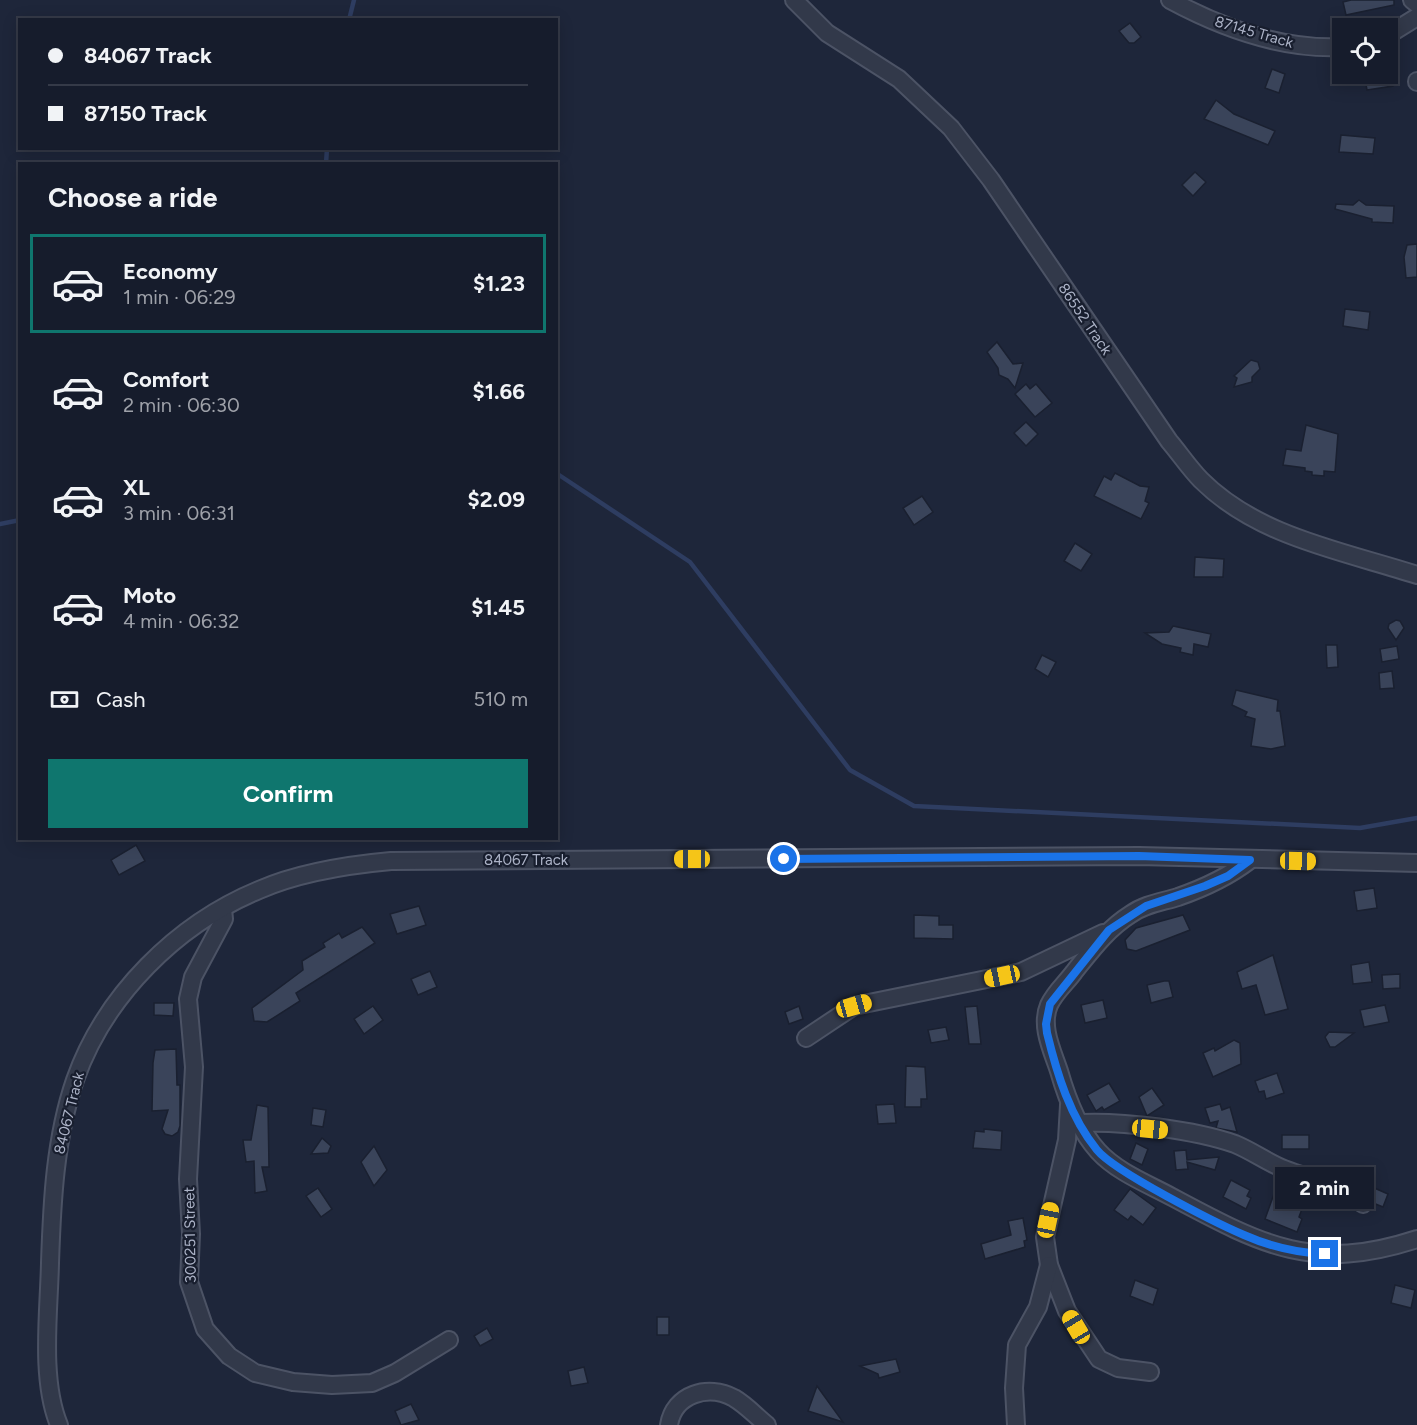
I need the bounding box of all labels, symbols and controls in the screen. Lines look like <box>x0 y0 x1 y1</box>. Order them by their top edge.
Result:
street label: 87145 Track <box>1213 12 1296 52</box>
map controls <box>1332 18 1398 84</box>
button: locate <box>1332 18 1398 84</box>
text: 84067 Track <box>84 42 212 69</box>
text: 87150 Track <box>84 100 207 127</box>
text: Choose a ride <box>48 181 217 214</box>
icon: car <box>51 257 105 311</box>
text: Economy <box>123 258 218 285</box>
text: $1.23 <box>473 270 525 297</box>
street label: 86552 Track <box>1054 280 1116 359</box>
text: 1 min · 06:29 <box>123 285 236 309</box>
icon: car <box>51 365 105 419</box>
text: Comfort <box>123 366 209 393</box>
text: $1.66 <box>473 378 525 405</box>
text: 2 min · 06:30 <box>123 393 240 417</box>
icon: car <box>51 473 105 527</box>
text: XL <box>123 474 150 501</box>
text: $2.09 <box>468 486 525 513</box>
text: 3 min · 06:31 <box>123 501 235 525</box>
icon: car <box>51 581 105 635</box>
text: Moto <box>123 582 176 609</box>
text: $1.45 <box>471 594 525 621</box>
text: 4 min · 06:32 <box>123 609 239 633</box>
icon: cash <box>48 683 81 716</box>
text: Cash <box>96 686 146 713</box>
text: 510 m <box>473 687 528 711</box>
button: Confirm <box>48 759 528 828</box>
route start <box>770 845 797 872</box>
car <box>674 850 710 868</box>
street label: 84067 Track <box>484 851 569 869</box>
car <box>1280 852 1316 870</box>
car <box>983 963 1021 989</box>
car <box>834 992 874 1020</box>
street label: 84067 Track <box>50 1069 88 1156</box>
car <box>1131 1118 1169 1140</box>
callout: 2 min <box>1276 1167 1374 1209</box>
text: 2 min <box>1299 1176 1350 1200</box>
street label: 300251 Street <box>180 1186 200 1283</box>
car <box>1035 1201 1061 1239</box>
route end <box>1311 1240 1338 1267</box>
car <box>1059 1307 1093 1347</box>

